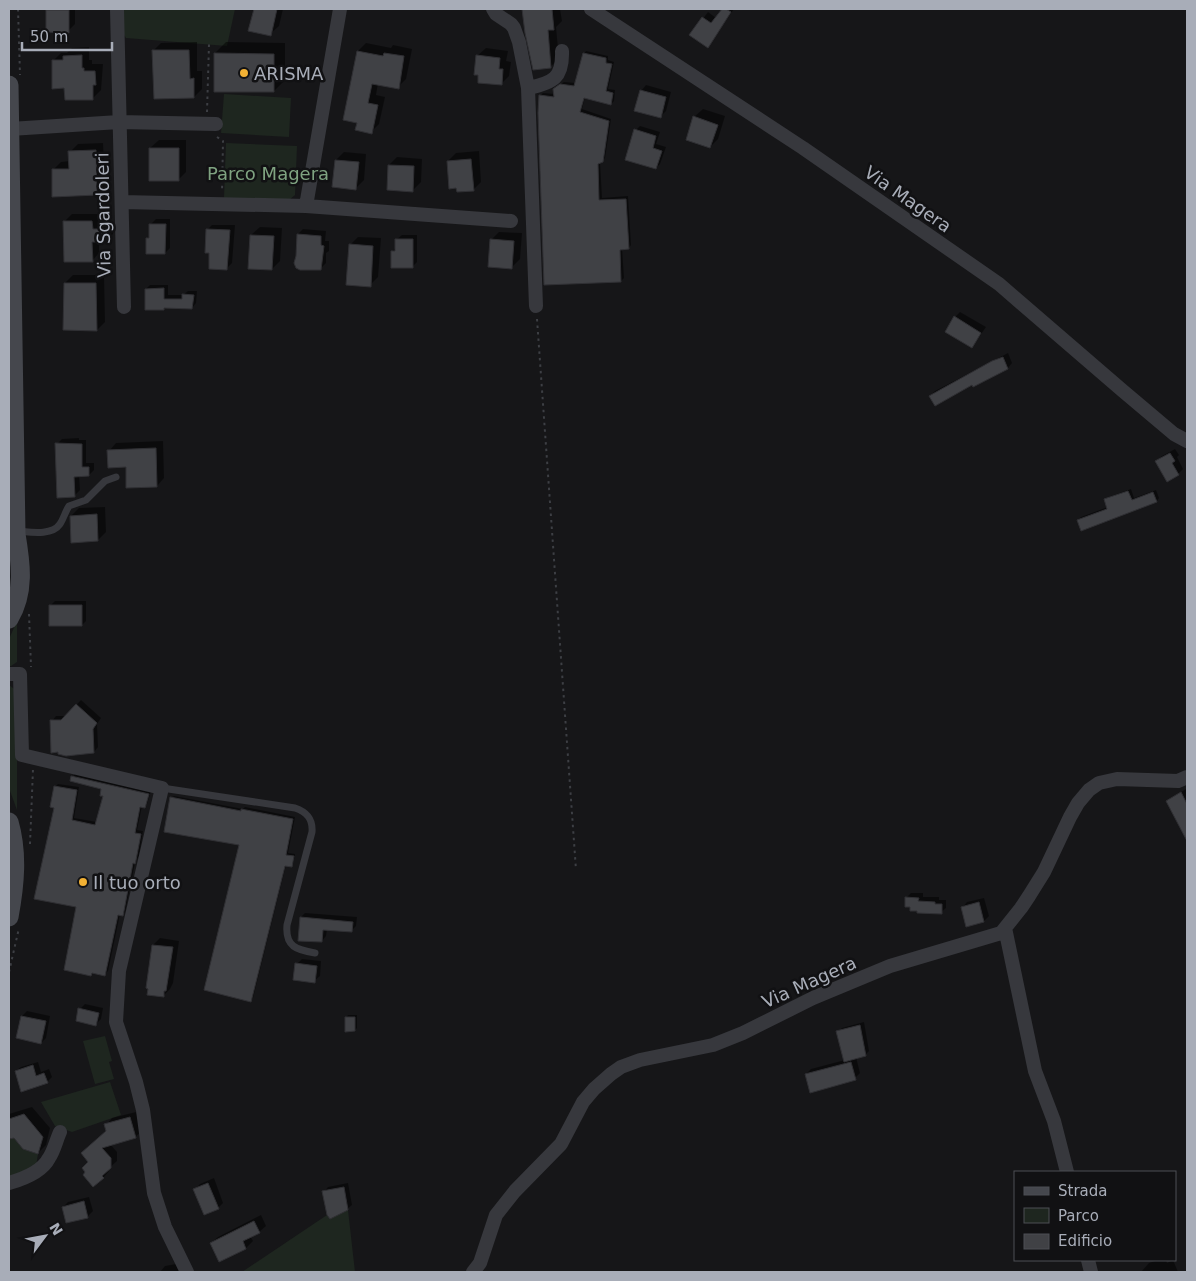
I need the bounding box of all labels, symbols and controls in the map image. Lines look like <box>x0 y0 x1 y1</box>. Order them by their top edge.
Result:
scale bar <box>22 20 112 52</box>
text: 50 m <box>30 28 68 46</box>
place label: ARISMA <box>254 63 324 84</box>
marker: ARISMA <box>238 67 250 79</box>
street label: Via Sgardoleri <box>91 152 115 278</box>
street label: Via Magera <box>861 161 955 237</box>
park label: Parco Magera <box>207 163 329 184</box>
place label: Il tuo orto <box>93 872 181 893</box>
marker: Il tuo orto <box>77 876 89 888</box>
street label: Via Magera <box>759 952 859 1012</box>
legend <box>1014 1171 1176 1261</box>
text: Strada <box>1058 1182 1107 1200</box>
text: Parco <box>1058 1207 1099 1225</box>
north arrow <box>20 1211 70 1261</box>
text: N <box>46 1220 66 1238</box>
text: Edificio <box>1058 1232 1112 1250</box>

